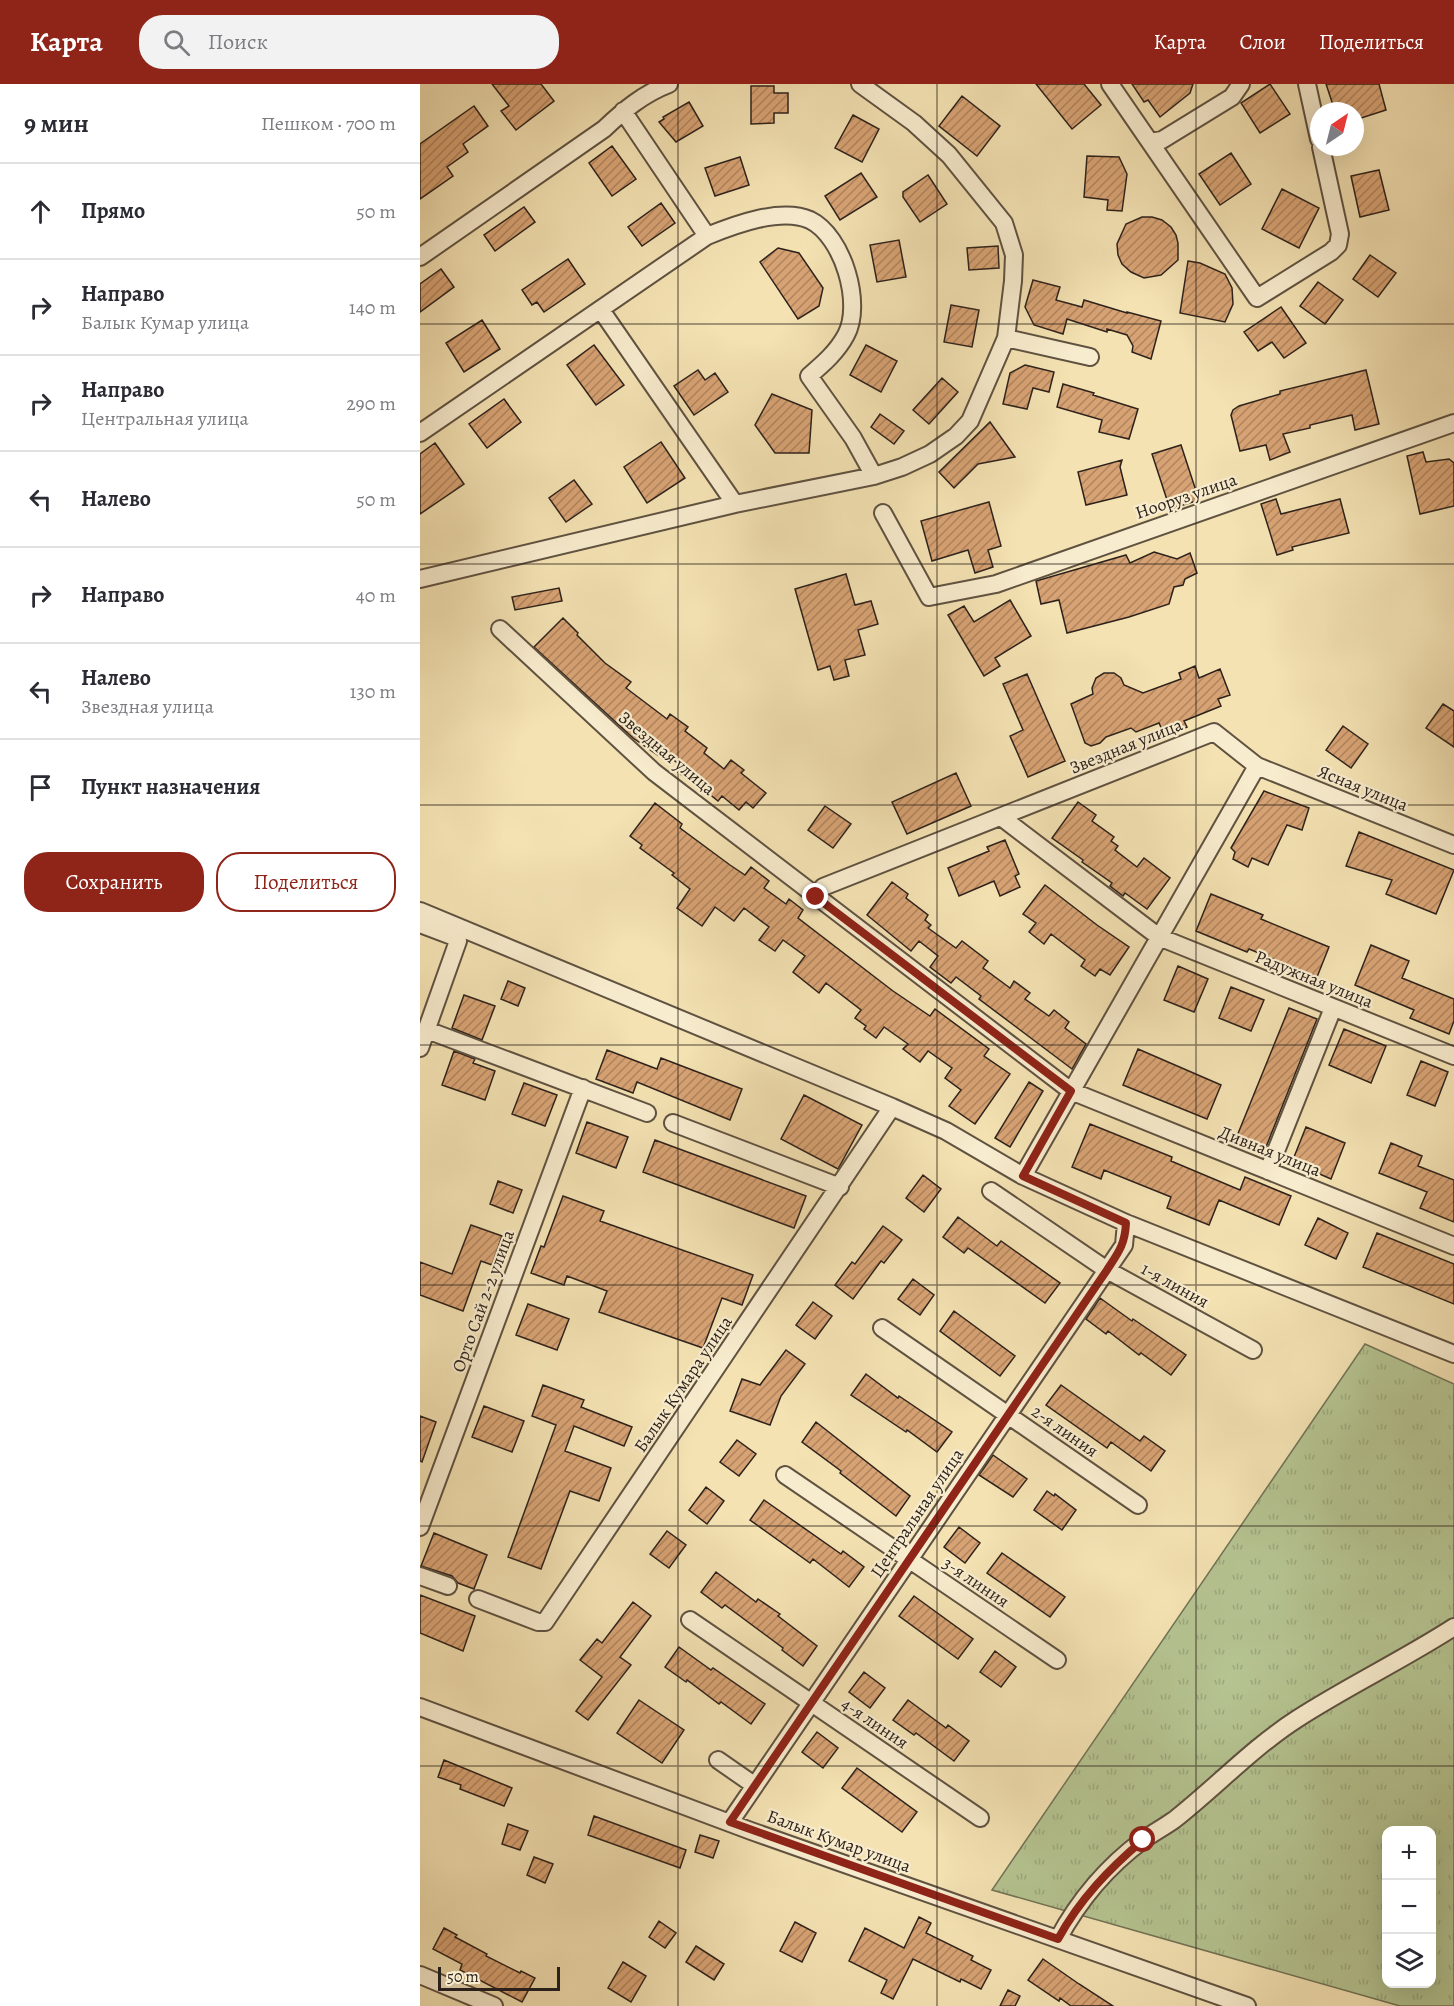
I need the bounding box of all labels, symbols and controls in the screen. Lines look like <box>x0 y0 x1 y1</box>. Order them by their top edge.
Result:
search box <box>139 15 559 69</box>
text: Карта <box>30 23 103 61</box>
icon: search <box>160 26 193 59</box>
text: Поиск <box>208 27 268 57</box>
text: Карта <box>1153 28 1206 56</box>
text: Слои <box>1239 28 1286 56</box>
text: Поделиться <box>1319 28 1424 56</box>
north arrow <box>1310 102 1364 156</box>
text: 9 мин <box>24 106 89 141</box>
text: Пешком · 700 m <box>261 110 396 137</box>
icon: ahead <box>24 195 57 228</box>
text: Прямо <box>81 196 145 226</box>
text: 50 m <box>356 198 396 225</box>
text: Направо <box>81 279 164 309</box>
icon: right <box>24 291 57 324</box>
text: 140 m <box>349 294 396 321</box>
text: Балык Кумар улица <box>81 309 249 336</box>
text: Направо <box>81 375 164 405</box>
icon: right <box>24 387 57 420</box>
text: 290 m <box>346 390 396 417</box>
text: Центральная улица <box>81 405 249 432</box>
street label: Нооруз улица <box>1132 467 1241 525</box>
icon: left <box>24 483 57 516</box>
text: Налево <box>81 484 151 514</box>
text: 50 m <box>356 486 396 513</box>
icon: right <box>24 579 57 612</box>
text: Направо <box>81 580 164 610</box>
text: 40 m <box>356 582 396 609</box>
text: Налево <box>81 663 151 693</box>
icon: left <box>24 675 57 708</box>
text: 130 m <box>350 678 396 705</box>
text: Звездная улица <box>81 693 214 720</box>
street label: Звездная улица <box>613 705 721 801</box>
street label: Звездная улица <box>1066 712 1187 780</box>
street label: Ясная улица <box>1314 759 1412 817</box>
icon: arrive <box>24 771 57 804</box>
text: Пункт назначения <box>81 772 260 802</box>
button: Сохранить <box>24 852 204 912</box>
button: Поделиться <box>216 852 396 912</box>
route end <box>802 883 828 909</box>
street label: Радужная улица <box>1251 944 1377 1014</box>
street label: Дивная улица <box>1216 1120 1325 1183</box>
street label: Орто Сай 2-2 улица <box>446 1226 520 1375</box>
street label: 1-я линия <box>1137 1257 1213 1313</box>
street label: Балык Кумара улица <box>628 1311 738 1457</box>
street label: 2-я линия <box>1027 1399 1103 1463</box>
street label: Центральная улица <box>865 1443 970 1582</box>
street label: 3-я линия <box>938 1551 1014 1613</box>
street label: 4-я линия <box>837 1692 913 1754</box>
street label: Балык Кумар улица <box>764 1804 915 1878</box>
route start <box>1129 1826 1155 1852</box>
map controls <box>1382 1826 1436 1988</box>
button: + <box>1382 1826 1436 1880</box>
button: − <box>1382 1880 1436 1934</box>
button: layers <box>1382 1934 1436 1988</box>
scale bar <box>438 1964 560 1992</box>
text: 50 m <box>447 1966 479 1988</box>

